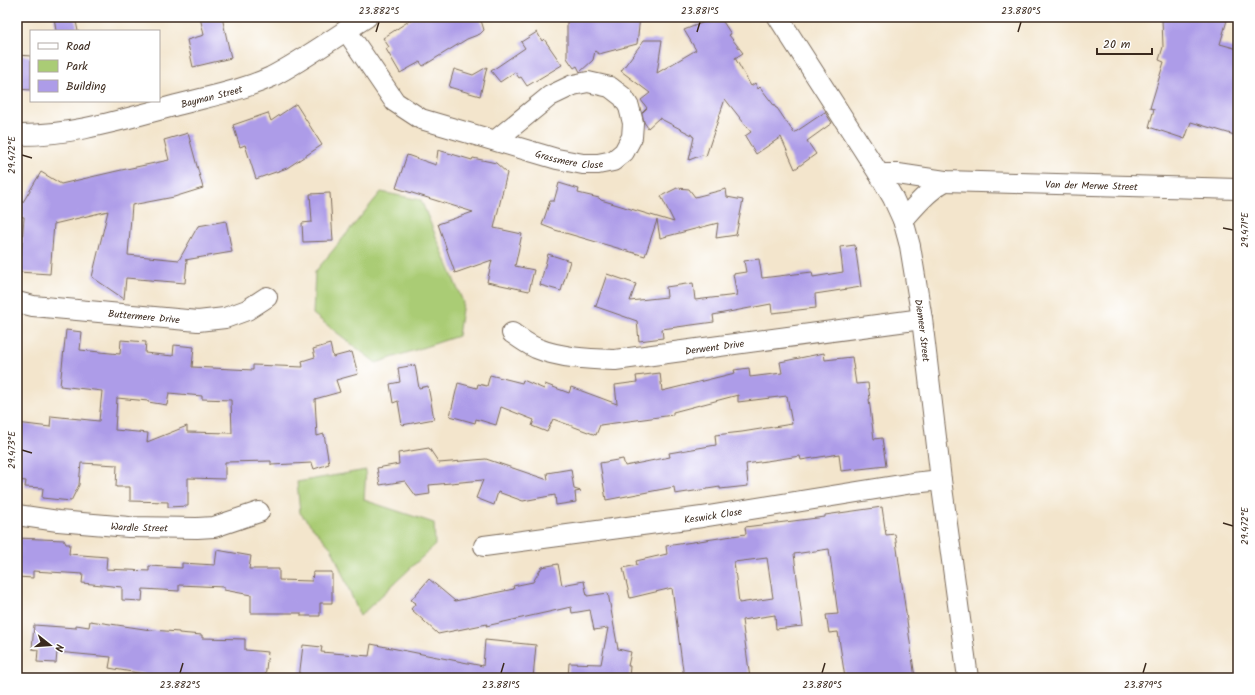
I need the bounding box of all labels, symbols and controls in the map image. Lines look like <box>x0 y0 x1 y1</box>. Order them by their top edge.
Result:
text: 23.882°S <box>359 3 400 19</box>
text: 23.881°S <box>681 3 720 19</box>
text: 23.880°S <box>1001 3 1041 19</box>
legend <box>30 30 160 102</box>
scale bar <box>1097 30 1152 56</box>
text: 20 m <box>1103 35 1131 54</box>
text: Road <box>66 37 91 56</box>
text: Park <box>66 57 88 76</box>
text: Building <box>66 77 106 96</box>
street label: Bayman Street <box>179 81 245 113</box>
text: 29.472°E <box>4 135 20 174</box>
street label: Grassmere Close <box>533 146 605 173</box>
street label: Van der Merwe Street <box>1045 177 1138 195</box>
text: 29.471°E <box>1237 211 1253 248</box>
street label: Diemeer Street <box>910 298 934 363</box>
street label: Buttermere Drive <box>107 306 181 328</box>
street label: Derwent Drive <box>684 336 746 360</box>
text: 29.473°E <box>4 430 20 469</box>
street label: Keswick Close <box>683 504 744 528</box>
text: 29.472°E <box>1237 506 1253 545</box>
street label: Wardle Street <box>110 518 168 537</box>
north arrow <box>30 625 70 665</box>
text: N <box>49 642 68 654</box>
text: 23.882°S <box>160 677 201 693</box>
text: 23.881°S <box>482 677 521 693</box>
text: 23.880°S <box>802 677 842 693</box>
text: 23.879°S <box>1124 677 1163 693</box>

